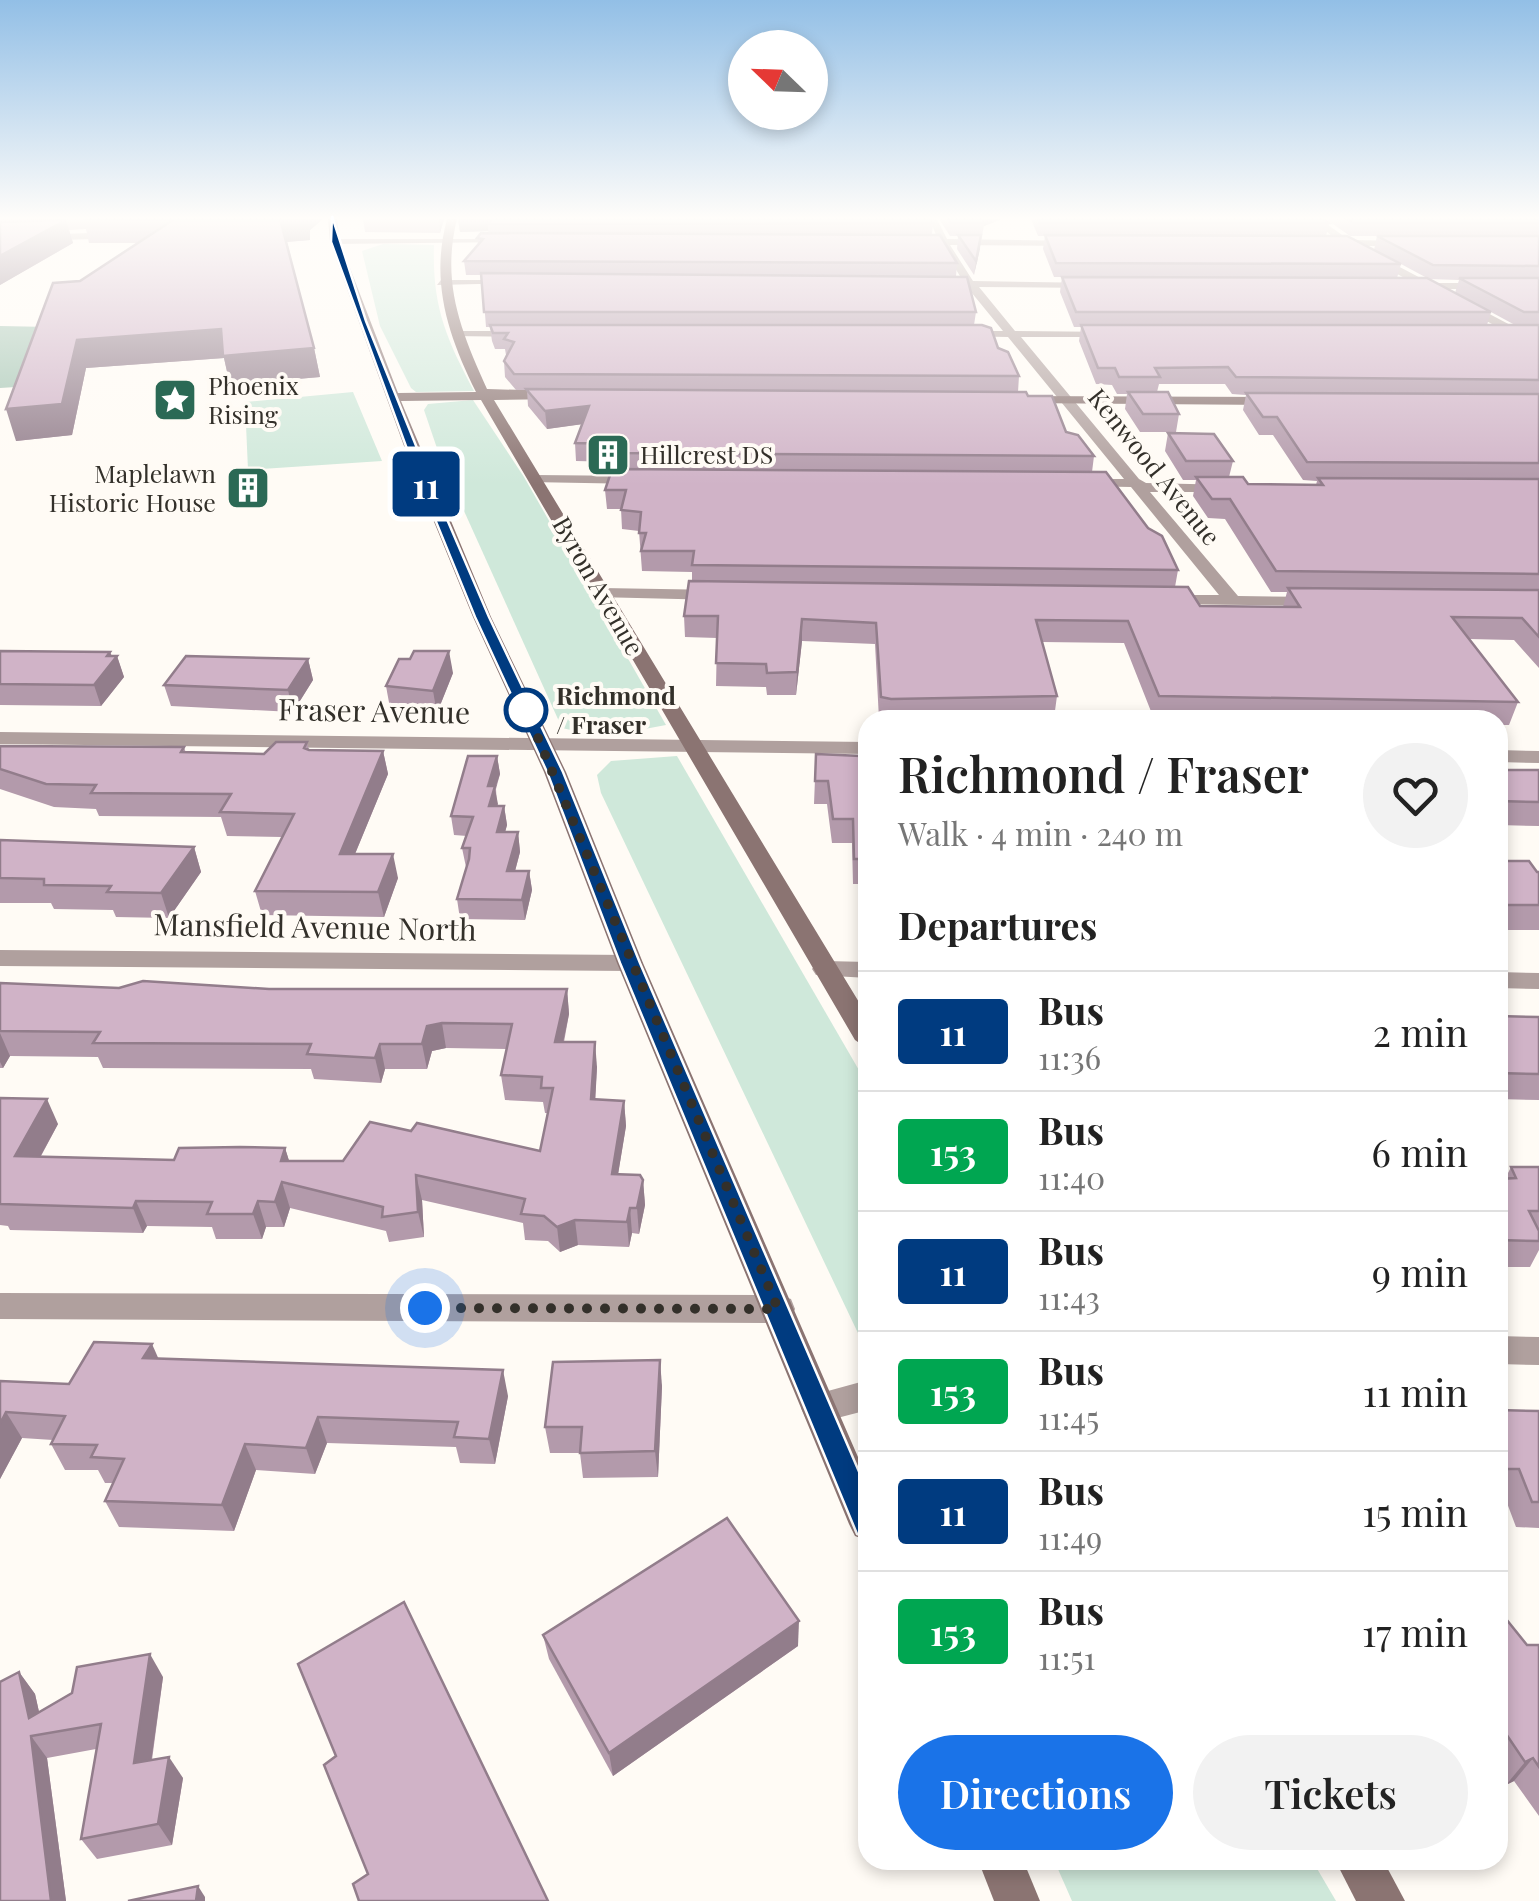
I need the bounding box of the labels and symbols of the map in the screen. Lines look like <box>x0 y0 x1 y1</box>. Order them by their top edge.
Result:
north arrow <box>728 30 828 130</box>
place label: Phoenix Rising <box>208 368 299 430</box>
place icon: Phoenix Rising <box>152 377 198 423</box>
street label: Kenwood Avenue <box>1082 381 1229 551</box>
building icon: Hillcrest DS <box>585 432 631 478</box>
place label: Hillcrest DS <box>640 437 773 470</box>
line badge: 11 <box>381 452 471 516</box>
place label: Maplelawn Historic House <box>49 456 216 518</box>
building icon: Maplelawn Historic House <box>225 465 271 511</box>
street label: Byron Avenue <box>546 510 652 661</box>
place label: Richmond / Fraser <box>556 678 676 740</box>
street label: Fraser Avenue <box>278 688 470 732</box>
marker: Richmond / Fraser <box>505 689 547 731</box>
street label: Mansfield Avenue North <box>153 903 477 949</box>
your location <box>400 1283 450 1333</box>

